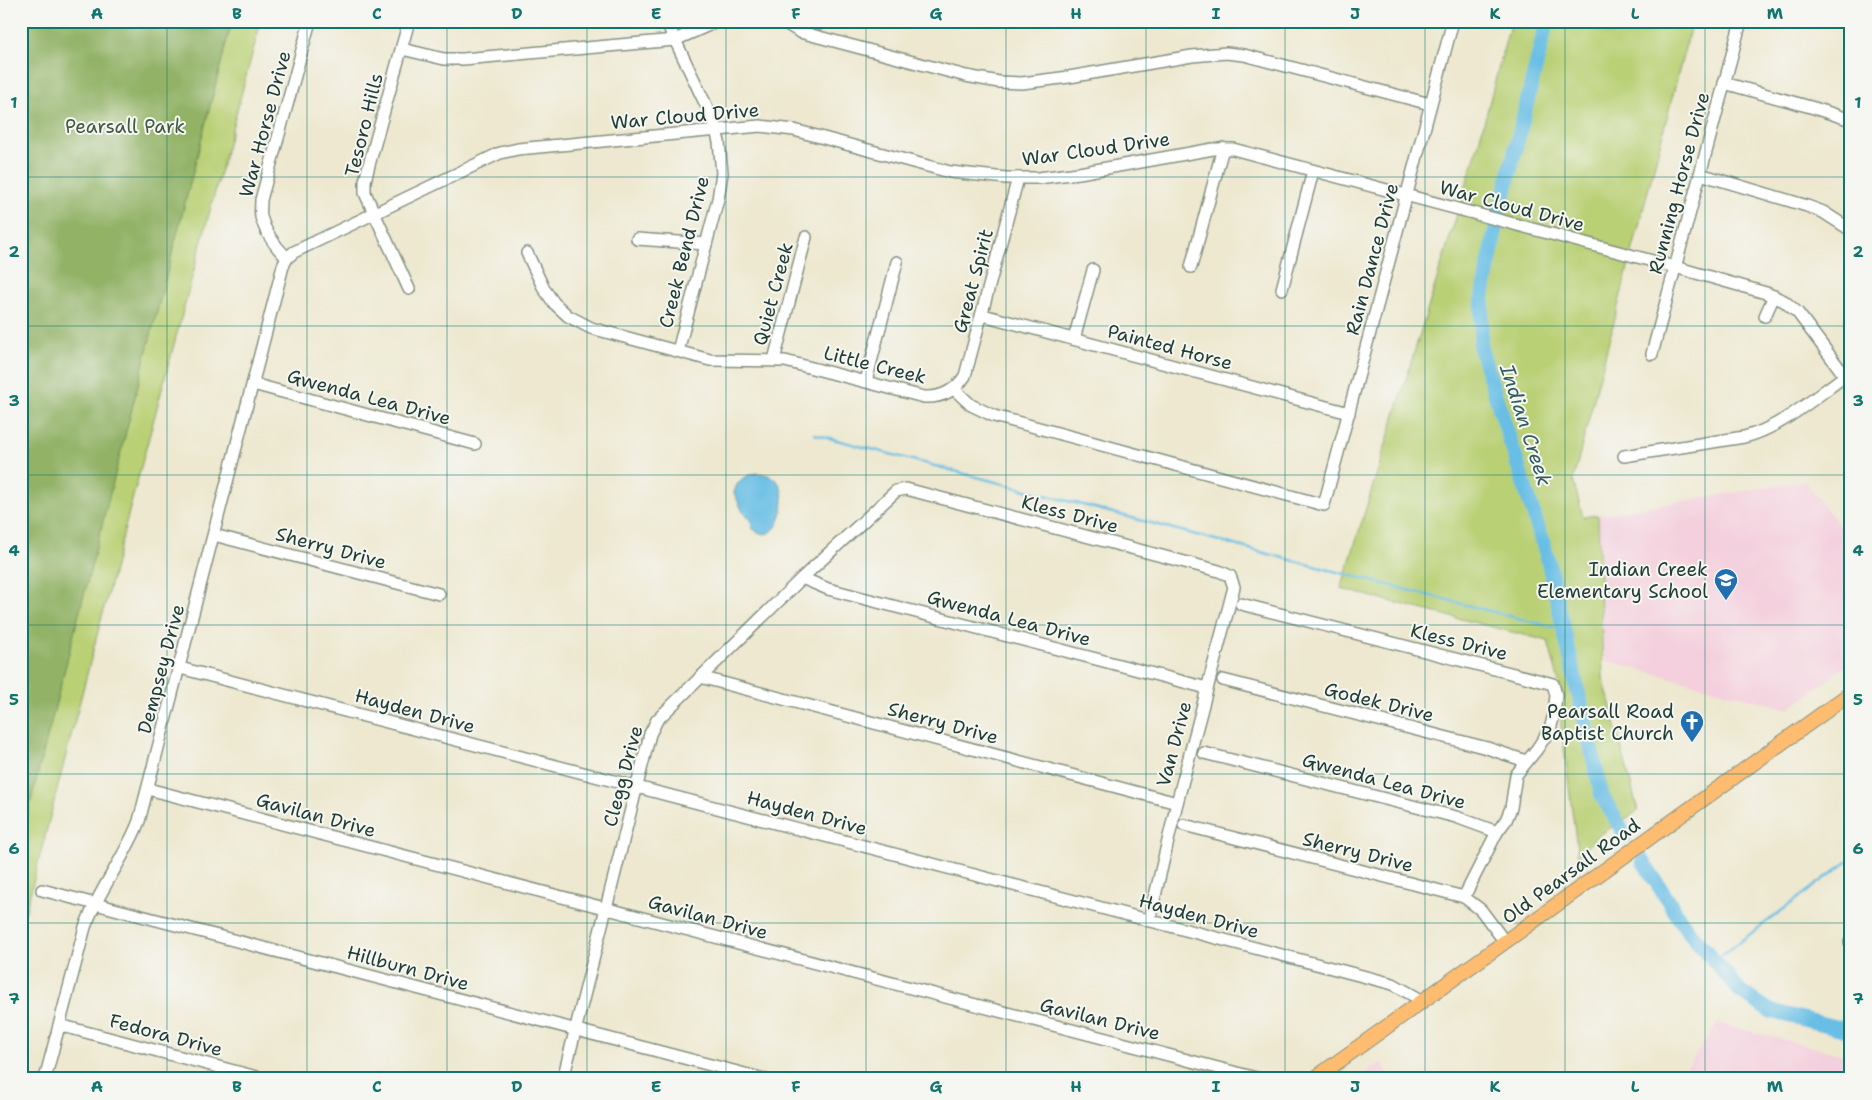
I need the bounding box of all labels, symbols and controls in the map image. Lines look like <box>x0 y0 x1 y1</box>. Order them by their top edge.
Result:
text: A <box>91 3 103 24</box>
text: B <box>232 3 242 24</box>
text: C <box>372 3 382 24</box>
text: D <box>511 3 523 24</box>
text: E <box>651 3 661 24</box>
text: F <box>791 3 801 24</box>
text: G <box>930 3 943 24</box>
text: H <box>1070 3 1082 24</box>
text: I <box>1212 3 1221 24</box>
text: J <box>1350 3 1360 24</box>
text: K <box>1490 3 1501 24</box>
text: L <box>1631 3 1640 24</box>
text: M <box>1767 3 1784 24</box>
street label: War Horse Drive <box>233 48 297 200</box>
street label: Tesoro Hills <box>339 71 389 179</box>
street label: Running Horse Drive <box>1643 89 1715 277</box>
text: 1 <box>10 92 18 113</box>
text: 1 <box>1854 92 1862 113</box>
street label: War Cloud Drive <box>610 97 760 135</box>
park label: Pearsall Park <box>65 114 185 139</box>
street label: War Cloud Drive <box>1020 126 1172 172</box>
street label: Creek Bend Drive <box>653 173 715 331</box>
street label: War Cloud Drive <box>1437 175 1587 237</box>
street label: Rain Dance Drive <box>1340 180 1404 338</box>
street label: Great Spirit <box>947 226 999 336</box>
street label: Quiet Creek <box>747 240 799 348</box>
text: 2 <box>8 241 20 262</box>
text: 2 <box>1852 241 1864 262</box>
street label: Painted Horse <box>1105 318 1235 376</box>
street label: Little Creek <box>821 340 929 390</box>
water label: Indian Creek <box>1494 360 1558 490</box>
street label: Gwenda Lea Drive <box>284 363 454 431</box>
text: 3 <box>8 390 20 411</box>
text: 3 <box>1852 390 1864 411</box>
street label: Kless Drive <box>1019 489 1121 539</box>
street label: Sherry Drive <box>273 521 389 575</box>
text: 4 <box>8 540 20 561</box>
text: 4 <box>1852 540 1864 561</box>
place label: Indian Creek Elementary School <box>1537 557 1708 604</box>
school or university icon: Indian Creek Elementary School <box>1713 567 1739 601</box>
street label: Gwenda Lea Drive <box>924 584 1094 652</box>
street label: Dempsey Drive <box>132 601 190 737</box>
street label: Kless Drive <box>1408 618 1510 666</box>
street label: Godek Drive <box>1321 676 1437 728</box>
street label: Hayden Drive <box>352 683 478 739</box>
text: 5 <box>9 689 19 710</box>
text: 5 <box>1853 689 1863 710</box>
street label: Sherry Drive <box>885 696 1001 750</box>
street label: Van Drive <box>1151 698 1197 790</box>
place label: Pearsall Road Baptist Church <box>1541 699 1674 746</box>
church icon: Pearsall Road Baptist Church <box>1679 709 1705 743</box>
street label: Clegg Drive <box>597 723 649 829</box>
street label: Gwenda Lea Drive <box>1299 747 1469 815</box>
street label: Hayden Drive <box>744 785 870 841</box>
street label: Gavilan Drive <box>253 787 379 843</box>
street label: Old Pearsall Road <box>1497 812 1645 930</box>
street label: Sherry Drive <box>1300 826 1416 878</box>
text: 6 <box>8 838 20 859</box>
text: 6 <box>1852 838 1864 859</box>
street label: Hayden Drive <box>1136 888 1262 944</box>
street label: Gavilan Drive <box>645 889 771 945</box>
street label: Hillburn Drive <box>344 940 472 996</box>
text: 7 <box>8 988 20 1009</box>
text: 7 <box>1852 988 1864 1009</box>
street label: Gavilan Drive <box>1037 992 1163 1046</box>
street label: Fedora Drive <box>107 1008 225 1062</box>
text: A <box>91 1076 103 1097</box>
text: B <box>232 1076 242 1097</box>
text: C <box>372 1076 382 1097</box>
text: D <box>511 1076 523 1097</box>
text: E <box>651 1076 661 1097</box>
text: F <box>791 1076 801 1097</box>
text: G <box>930 1076 943 1097</box>
text: H <box>1070 1076 1082 1097</box>
text: I <box>1212 1076 1221 1097</box>
text: J <box>1350 1076 1360 1097</box>
text: K <box>1490 1076 1501 1097</box>
text: L <box>1631 1076 1640 1097</box>
text: M <box>1767 1076 1784 1097</box>

